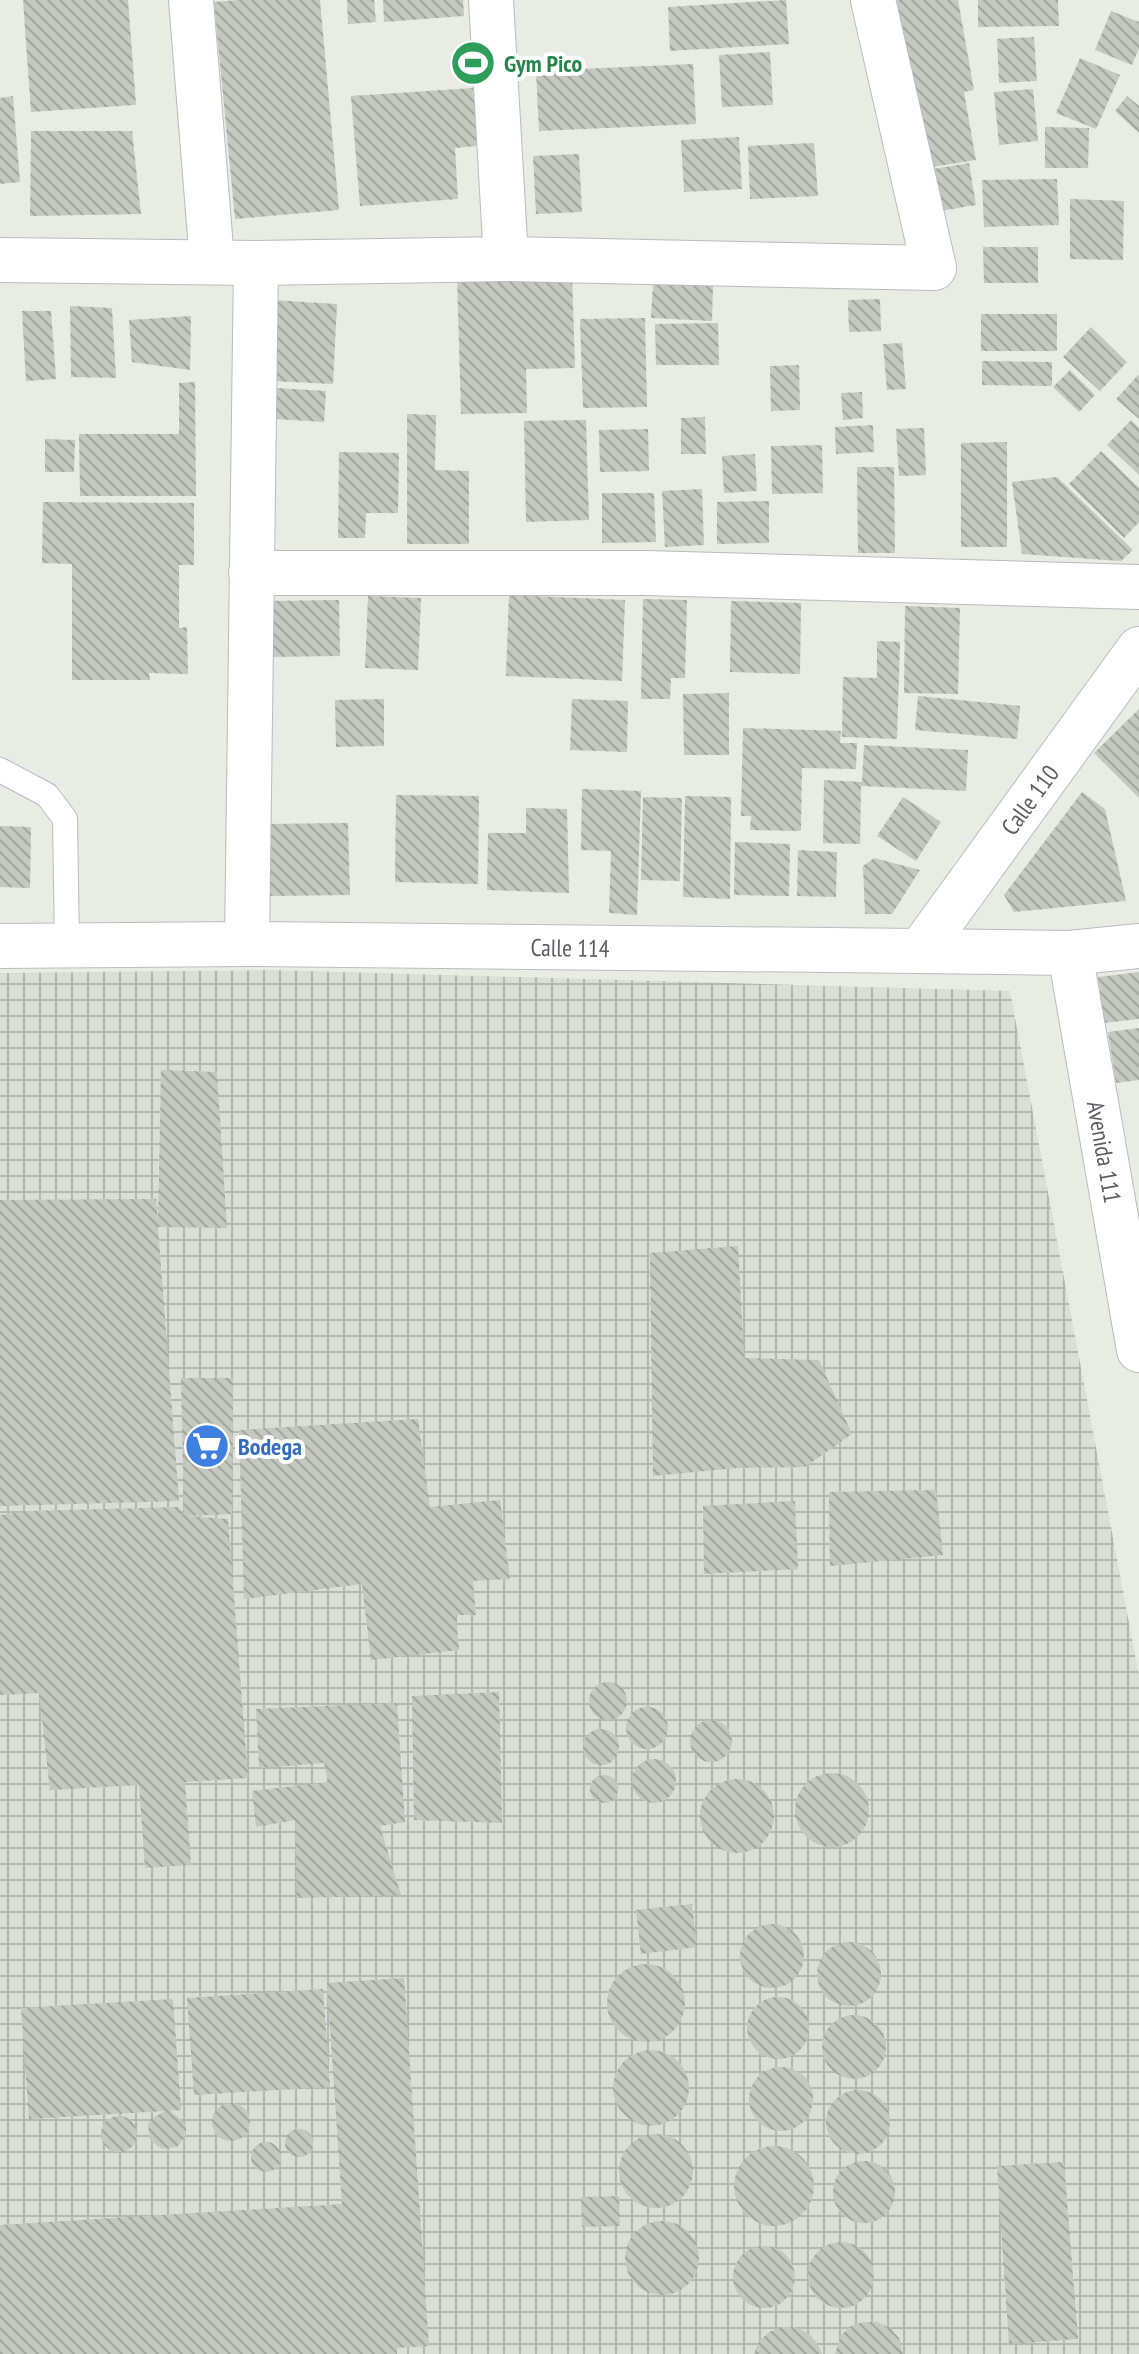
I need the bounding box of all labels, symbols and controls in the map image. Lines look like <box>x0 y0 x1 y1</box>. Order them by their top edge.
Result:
sports icon: Gym Pico <box>449 39 497 87</box>
place label: Gym Pico <box>504 48 582 79</box>
street label: Calle 110 <box>994 759 1066 841</box>
street label: Calle 114 <box>530 932 610 964</box>
street label: Avenida 111 <box>1080 1099 1128 1205</box>
supermarket icon: Bodega <box>183 1422 231 1470</box>
place label: Bodega <box>238 1431 302 1462</box>

